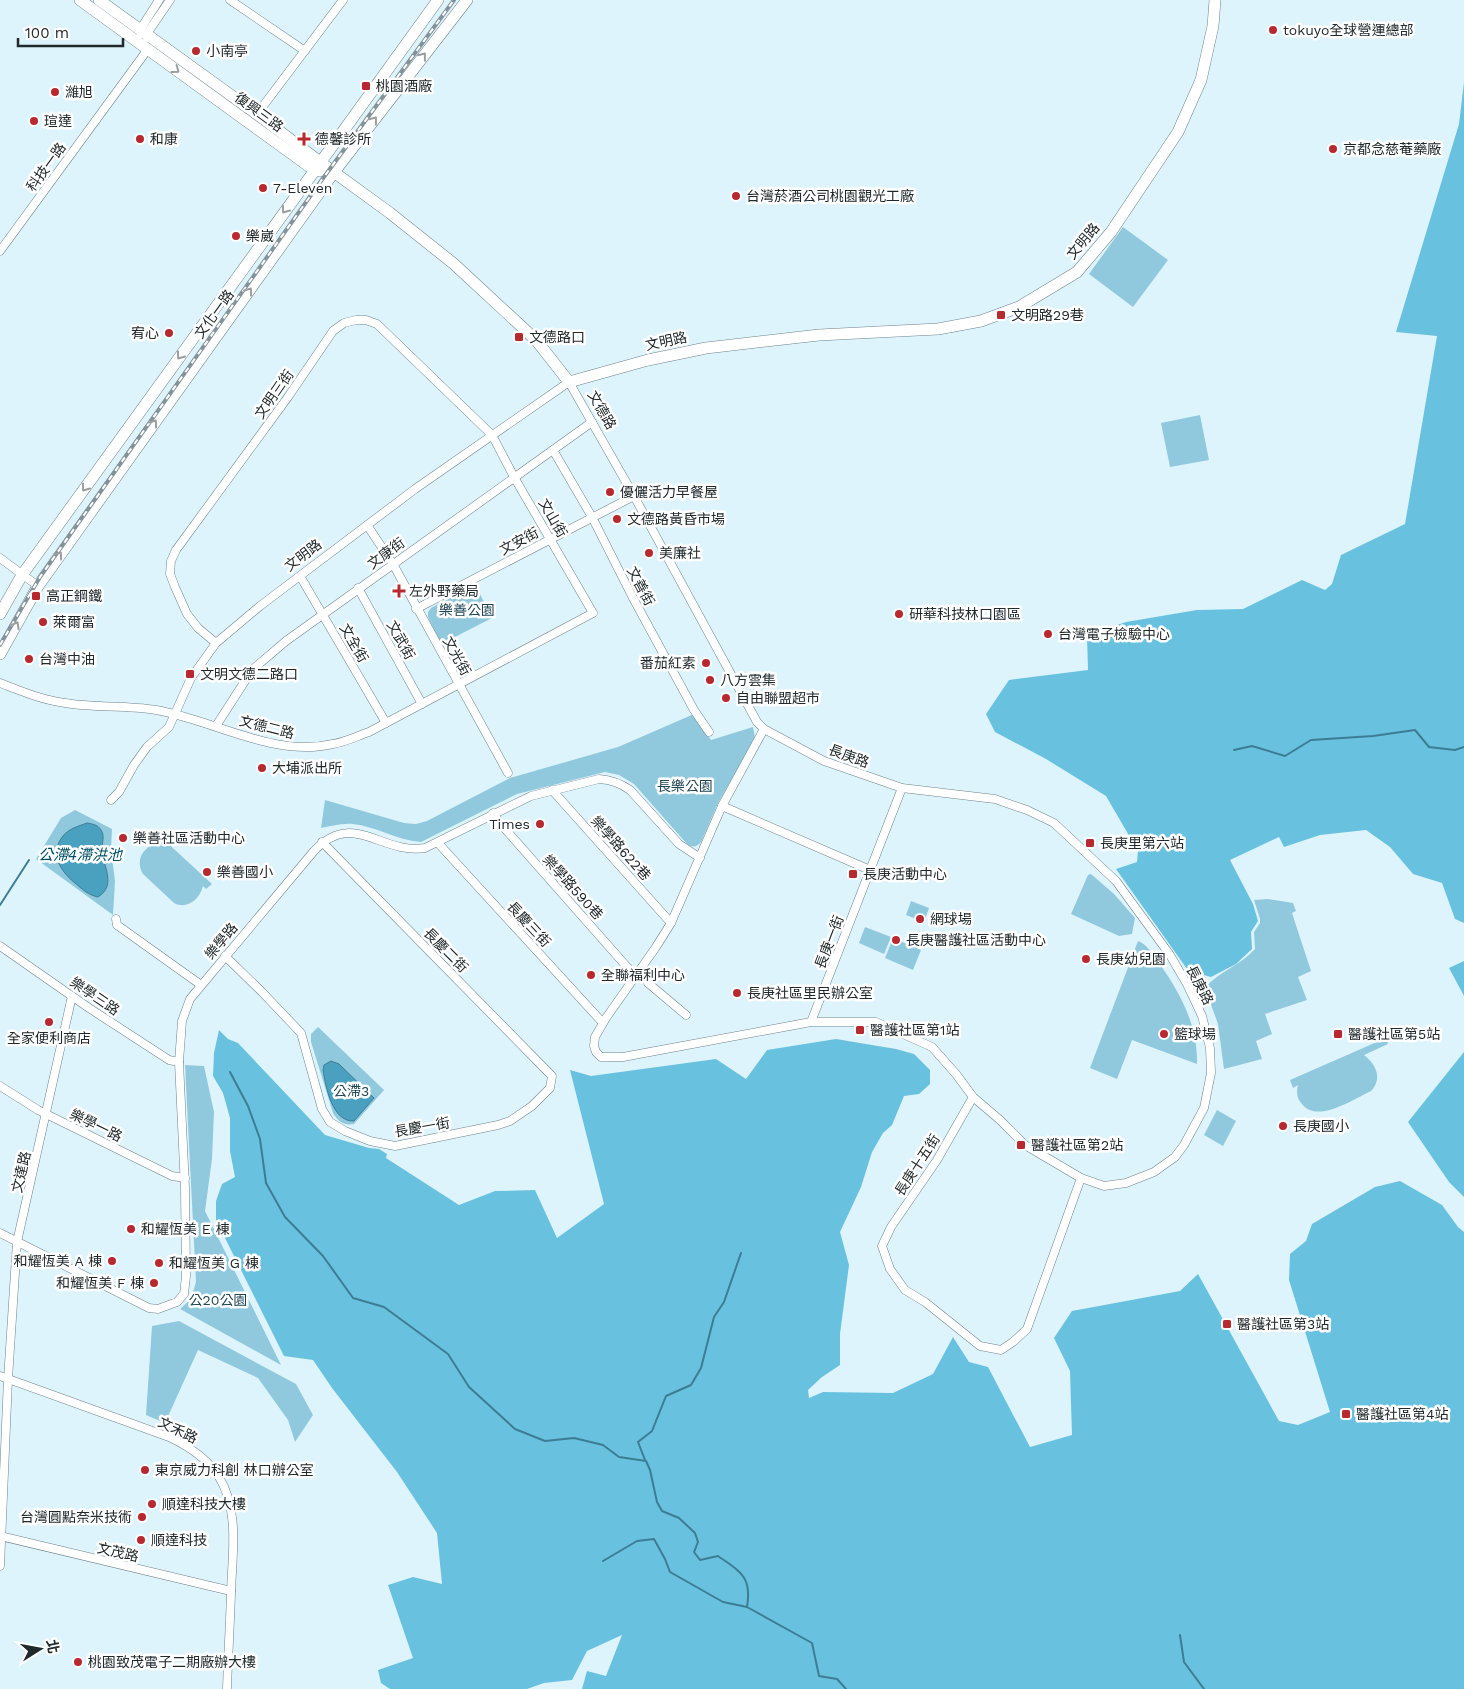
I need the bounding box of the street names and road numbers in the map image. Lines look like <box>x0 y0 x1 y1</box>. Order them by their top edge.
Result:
street label: 復興三路 <box>232 89 286 135</box>
street label: 科技一路 <box>23 140 69 194</box>
street label: 文明路 <box>1063 220 1103 262</box>
street label: 文化一路 <box>191 287 237 341</box>
street label: 文明路 <box>644 329 688 353</box>
street label: 文明三街 <box>251 366 297 422</box>
street label: 文德路 <box>585 388 619 432</box>
street label: 文山街 <box>536 496 570 540</box>
street label: 文安街 <box>497 524 541 558</box>
street label: 文康街 <box>364 534 408 572</box>
street label: 文明路 <box>281 536 325 574</box>
street label: 文善街 <box>624 564 658 608</box>
street label: 文武街 <box>384 618 418 662</box>
street label: 文全街 <box>337 621 371 665</box>
street label: 文光街 <box>440 634 474 678</box>
street label: 文德二路 <box>238 712 296 742</box>
street label: 長庚路 <box>827 741 871 771</box>
street label: 樂學路622巷 <box>588 813 654 883</box>
street label: 樂學路590巷 <box>540 851 606 923</box>
street label: 長慶三街 <box>504 898 554 950</box>
street label: 長庚一街 <box>811 913 847 971</box>
street label: 樂學路 <box>201 920 241 962</box>
street label: 長慶二街 <box>421 925 471 975</box>
street label: 長庚路 <box>1183 963 1217 1007</box>
street label: 樂學三路 <box>67 974 123 1018</box>
street label: 樂學一路 <box>67 1106 125 1144</box>
street label: 長慶一街 <box>393 1114 451 1140</box>
street label: 長庚十五街 <box>891 1131 943 1199</box>
street label: 文達路 <box>8 1150 34 1194</box>
street label: 文禾路 <box>156 1414 200 1446</box>
street label: 文茂路 <box>96 1539 140 1565</box>

